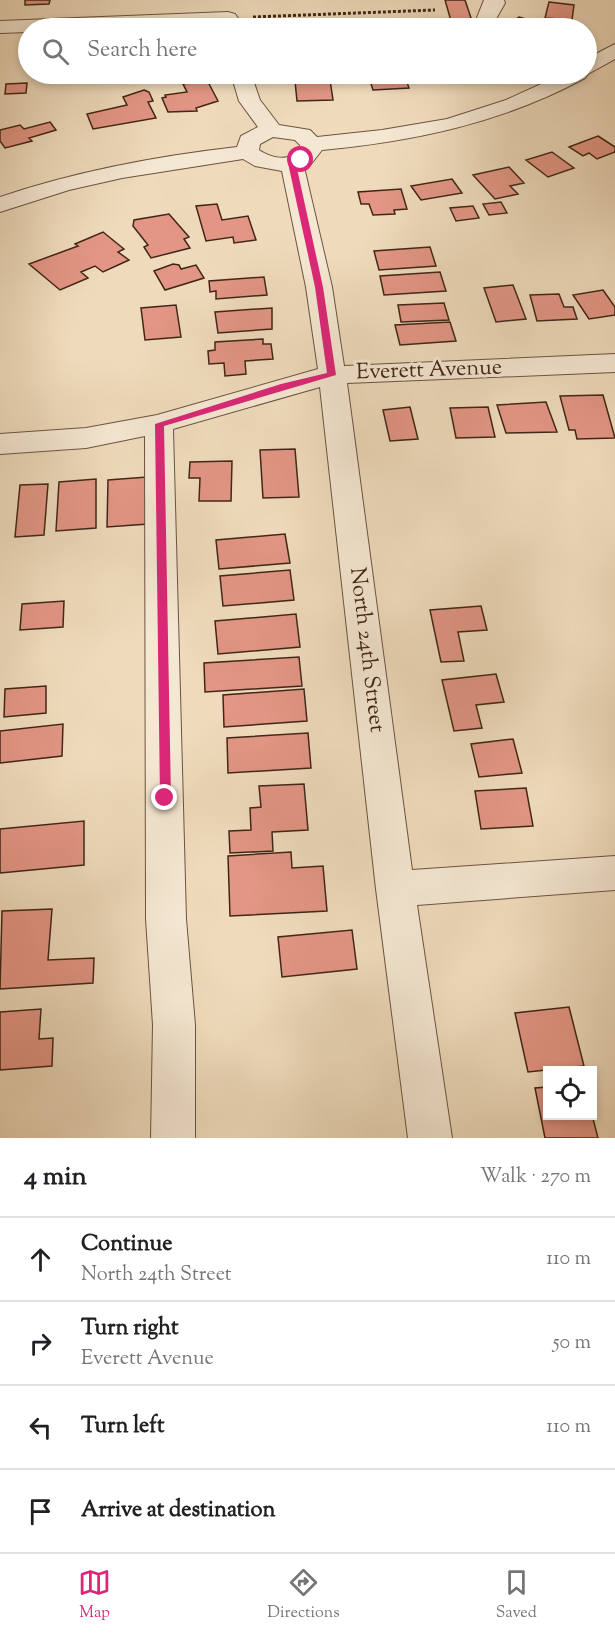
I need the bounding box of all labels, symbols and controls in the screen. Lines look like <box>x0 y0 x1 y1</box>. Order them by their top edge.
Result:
search box <box>18 18 597 84</box>
icon: search <box>39 35 72 68</box>
text: Search here <box>87 35 197 67</box>
route start <box>287 146 313 172</box>
street label: Everett Avenue <box>355 352 503 390</box>
street label: North 24th Street <box>340 566 392 735</box>
route end <box>151 784 177 810</box>
map controls <box>543 1066 597 1120</box>
button: locate <box>543 1066 597 1120</box>
text: 4 min <box>24 1159 87 1196</box>
text: Walk · 270 m <box>480 1163 591 1192</box>
text: Continue <box>81 1229 172 1261</box>
icon: ahead <box>24 1243 57 1276</box>
text: 110 m <box>546 1245 591 1274</box>
text: North 24th Street <box>81 1261 232 1290</box>
text: Turn right <box>81 1313 178 1345</box>
icon: right <box>24 1327 57 1360</box>
text: 50 m <box>553 1329 591 1358</box>
text: Everett Avenue <box>81 1345 214 1374</box>
icon: left <box>24 1411 57 1444</box>
text: Turn left <box>81 1411 164 1443</box>
text: 110 m <box>546 1413 591 1442</box>
icon: arrive <box>24 1495 57 1528</box>
text: Arrive at destination <box>81 1495 276 1527</box>
tab: Map <box>78 1566 111 1625</box>
tab: Directions <box>267 1566 340 1625</box>
tab: Saved <box>496 1566 537 1625</box>

